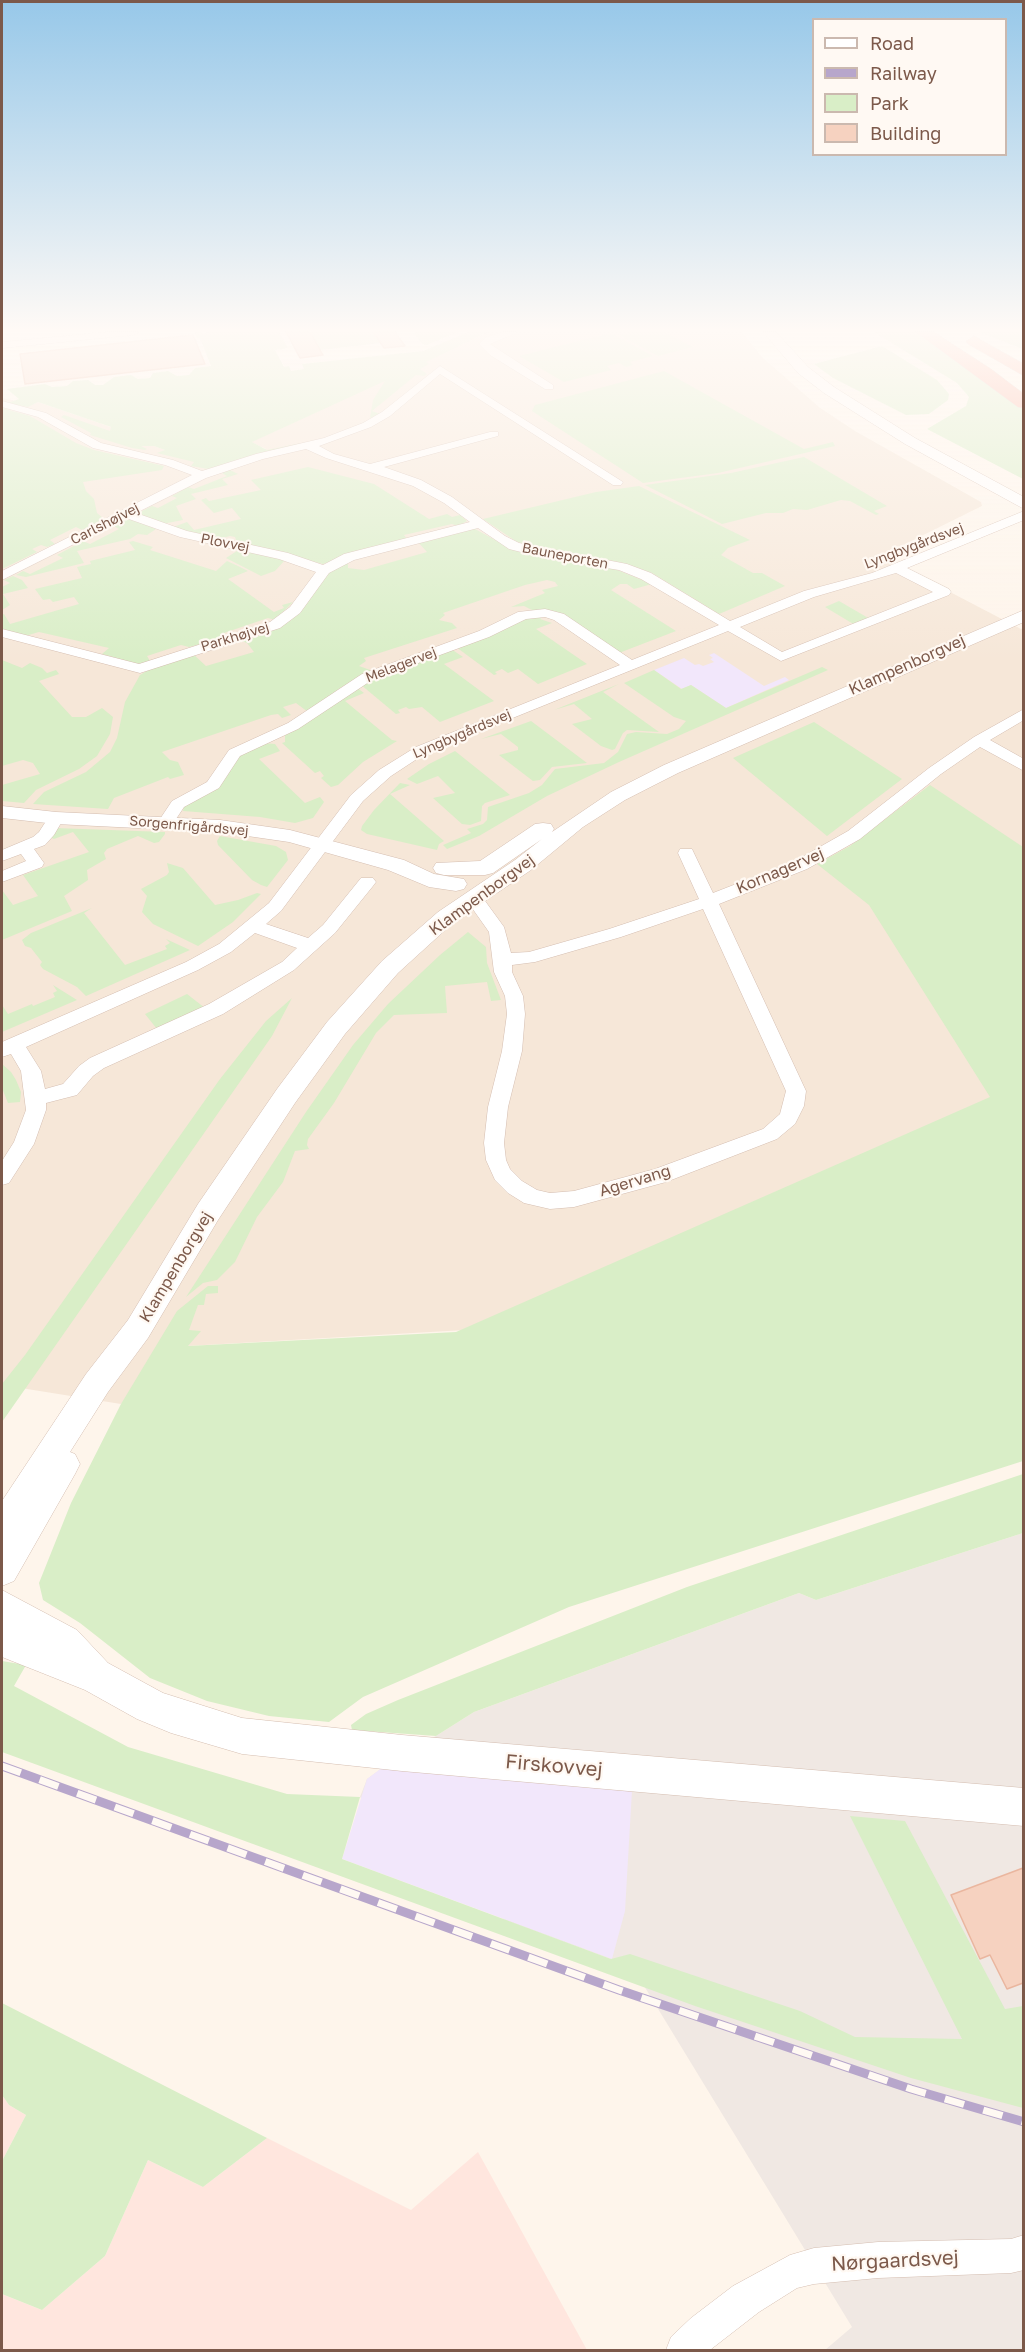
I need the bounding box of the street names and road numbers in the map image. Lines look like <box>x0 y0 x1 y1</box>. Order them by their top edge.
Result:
street label: Carlshøjvej <box>68 499 142 549</box>
street label: Lyngbygårdsvej <box>862 519 966 573</box>
street label: Plovvej <box>199 530 251 556</box>
street label: Bauneporten <box>520 539 610 573</box>
street label: Parkhøjvej <box>199 619 271 655</box>
street label: Klampenborgvej <box>846 631 968 699</box>
street label: Melagervej <box>363 644 439 686</box>
street label: Lyngbygårdsvej <box>410 706 514 762</box>
street label: Sorgenfrigårdsvej <box>129 812 249 840</box>
street label: Kornagervej <box>733 844 827 898</box>
street label: Klampenborgvej <box>425 850 539 940</box>
street label: Agervang <box>597 1161 673 1201</box>
street label: Klampenborgvej <box>135 1208 217 1326</box>
street label: Firskovvej <box>504 1750 604 1782</box>
street label: Nørgaardsvej <box>830 2246 960 2276</box>

